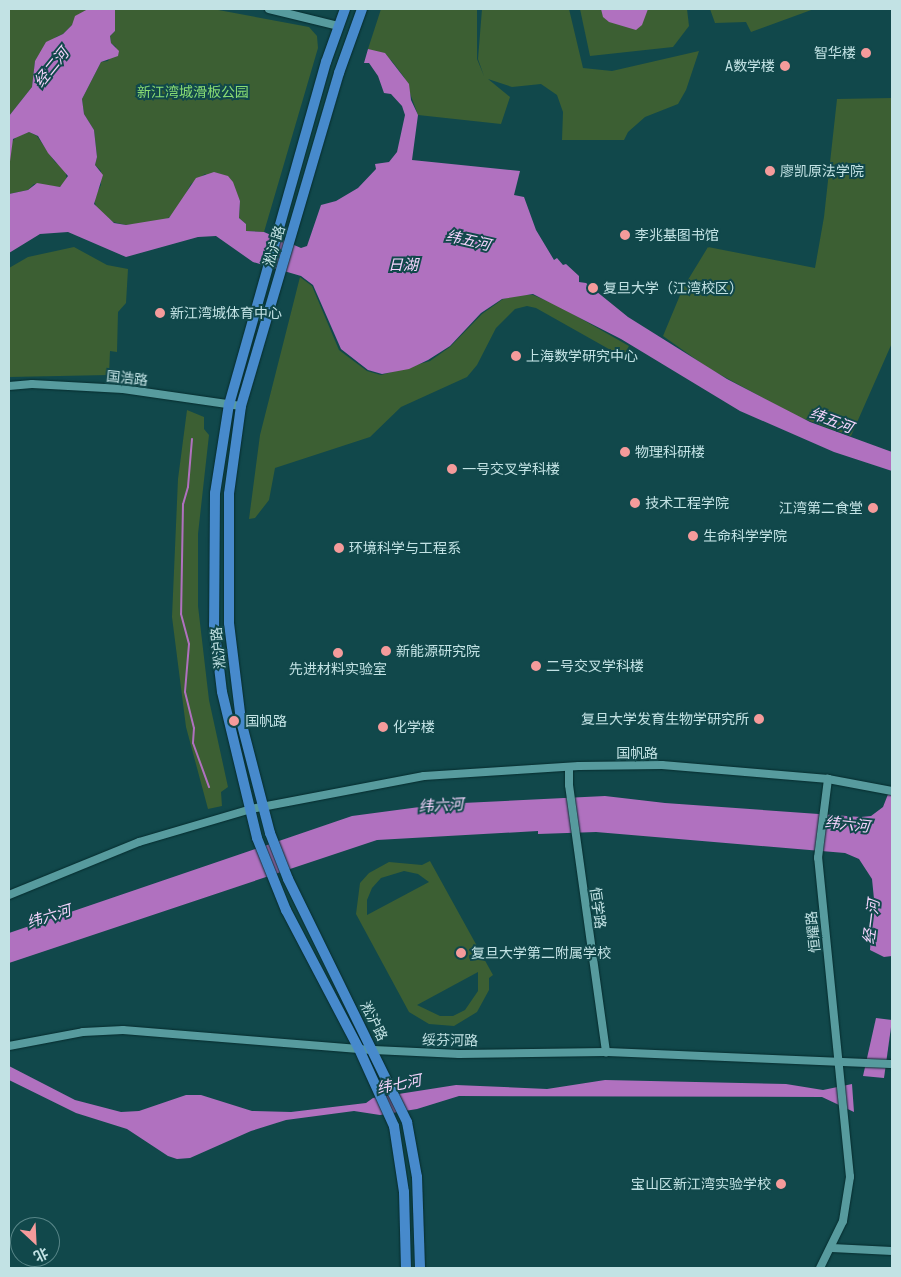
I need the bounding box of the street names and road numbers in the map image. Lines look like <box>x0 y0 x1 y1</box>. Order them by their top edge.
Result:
street label: 淞沪路 <box>260 223 288 269</box>
street label: 国浩路 <box>105 367 149 389</box>
street label: 淞沪路 <box>207 626 229 670</box>
street label: 国帆路 <box>616 745 658 761</box>
street label: 恒学路 <box>587 886 609 930</box>
street label: 恒耀路 <box>802 910 824 954</box>
street label: 淞沪路 <box>357 998 391 1044</box>
street label: 绥芬河路 <box>422 1031 478 1049</box>

